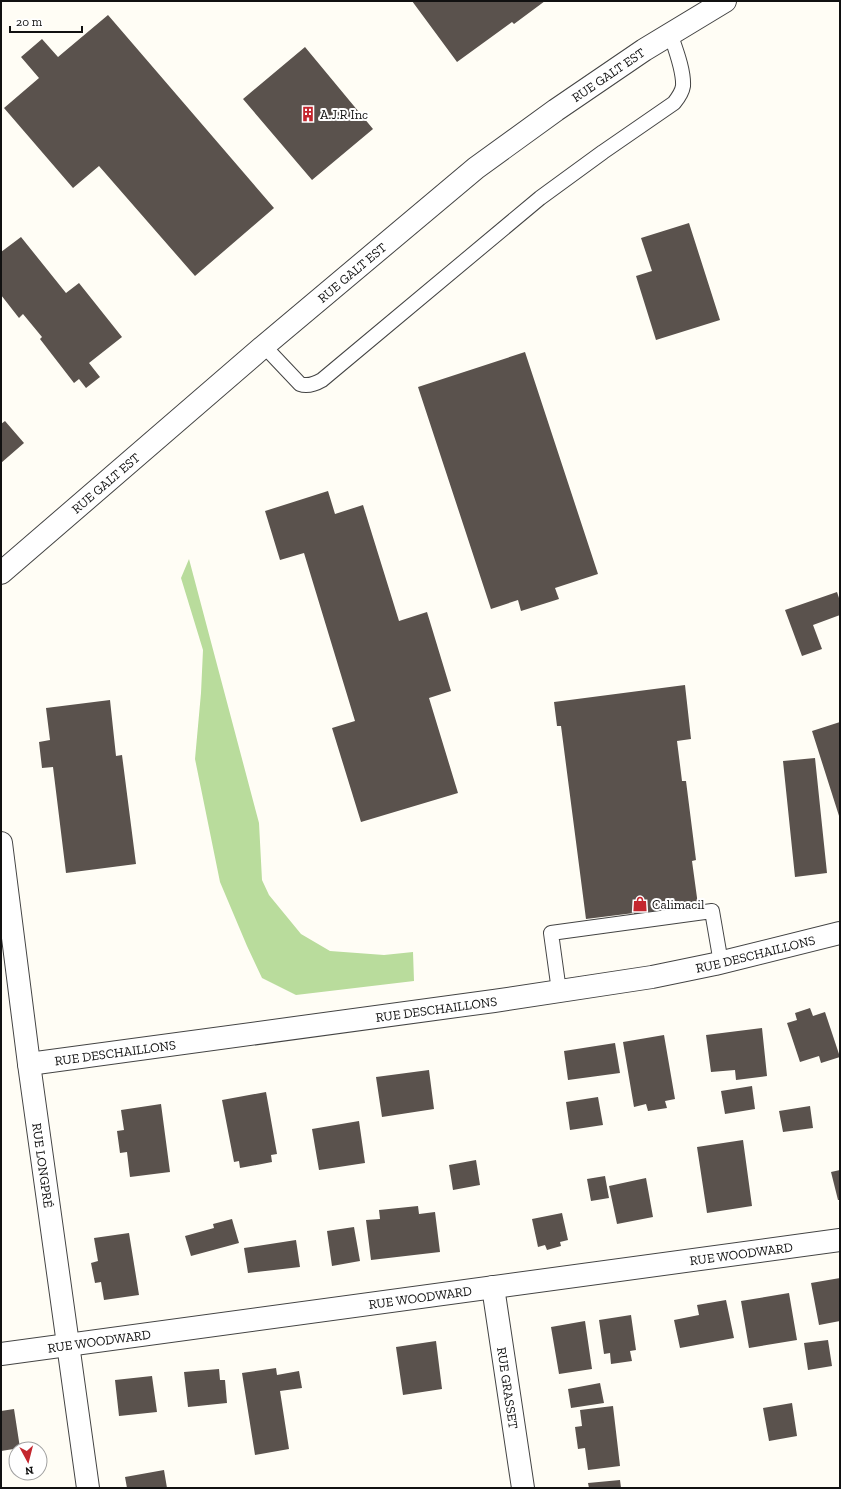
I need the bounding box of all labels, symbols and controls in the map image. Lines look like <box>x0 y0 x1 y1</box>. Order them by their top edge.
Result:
scale bar <box>10 8 82 34</box>
text: 20 m <box>16 15 43 29</box>
street label: RUE GALT EST <box>569 44 647 105</box>
building icon: A.J.R Inc <box>299 105 317 123</box>
place label: A.J.R Inc <box>320 107 368 122</box>
street label: RUE GALT EST <box>314 239 389 305</box>
street label: RUE GALT EST <box>68 449 143 516</box>
shop icon: Calimacil <box>631 895 649 913</box>
place label: Calimacil <box>652 897 705 912</box>
street label: RUE DESCHAILLONS <box>694 932 817 975</box>
street label: RUE DESCHAILLONS <box>375 993 498 1024</box>
street label: RUE DESCHAILLONS <box>54 1037 177 1068</box>
street label: RUE LONGPRÉ <box>30 1122 56 1209</box>
street label: RUE WOODWARD <box>689 1239 794 1268</box>
street label: RUE WOODWARD <box>368 1283 473 1311</box>
street label: RUE WOODWARD <box>47 1326 152 1355</box>
street label: RUE GRASSET <box>495 1346 522 1430</box>
north arrow <box>8 1441 48 1481</box>
text: N <box>24 1463 34 1477</box>

